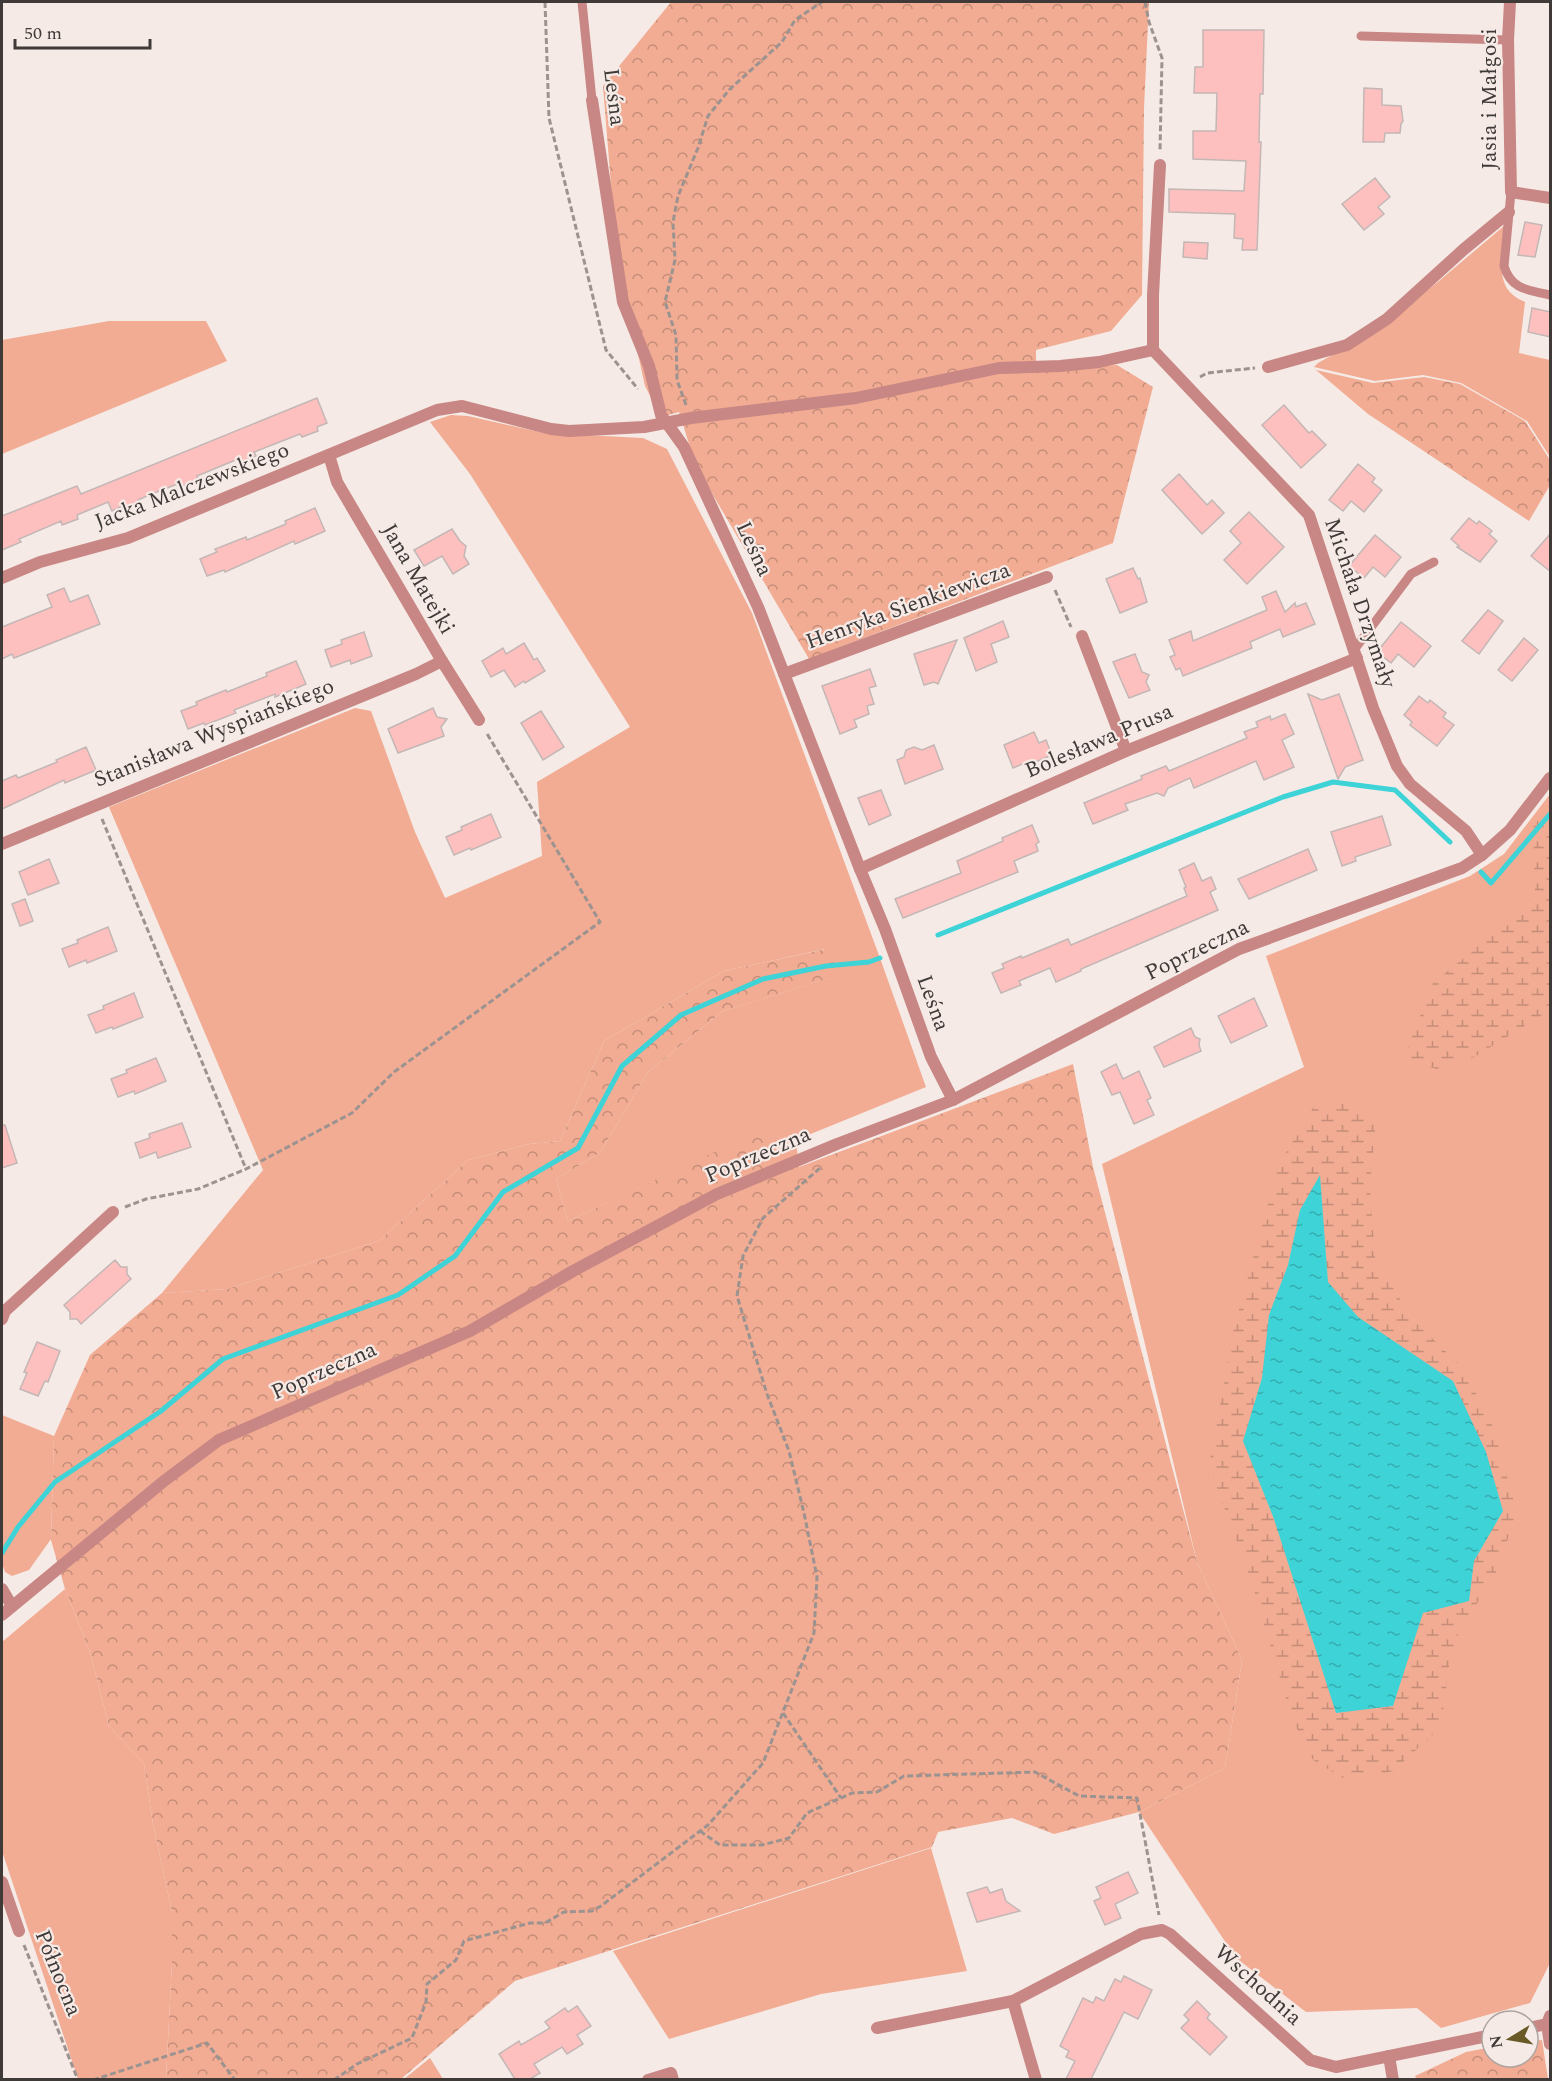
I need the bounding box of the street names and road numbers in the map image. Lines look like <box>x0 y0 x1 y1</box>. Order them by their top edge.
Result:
street label: Jasia i Małgosi <box>1473 28 1506 170</box>
street label: Leśna <box>594 66 634 128</box>
street label: Jacka Malczewskiego <box>90 434 294 538</box>
street label: Michała Drzymały <box>1315 513 1405 694</box>
street label: Leśna <box>727 516 781 582</box>
street label: Jana Matejki <box>373 517 463 641</box>
street label: Henryka Sienkiewicza <box>801 554 1015 658</box>
street label: Stanisława Wyspiańskiego <box>89 670 339 796</box>
street label: Bolesława Prusa <box>1020 695 1179 787</box>
street label: Poprzeczna <box>1139 910 1255 989</box>
street label: Leśna <box>908 970 958 1036</box>
street label: Poprzeczna <box>700 1118 816 1192</box>
street label: Poprzeczna <box>266 1333 382 1409</box>
street label: Północna <box>26 1925 90 2021</box>
street label: Wschodnia <box>1207 1936 1309 2034</box>

